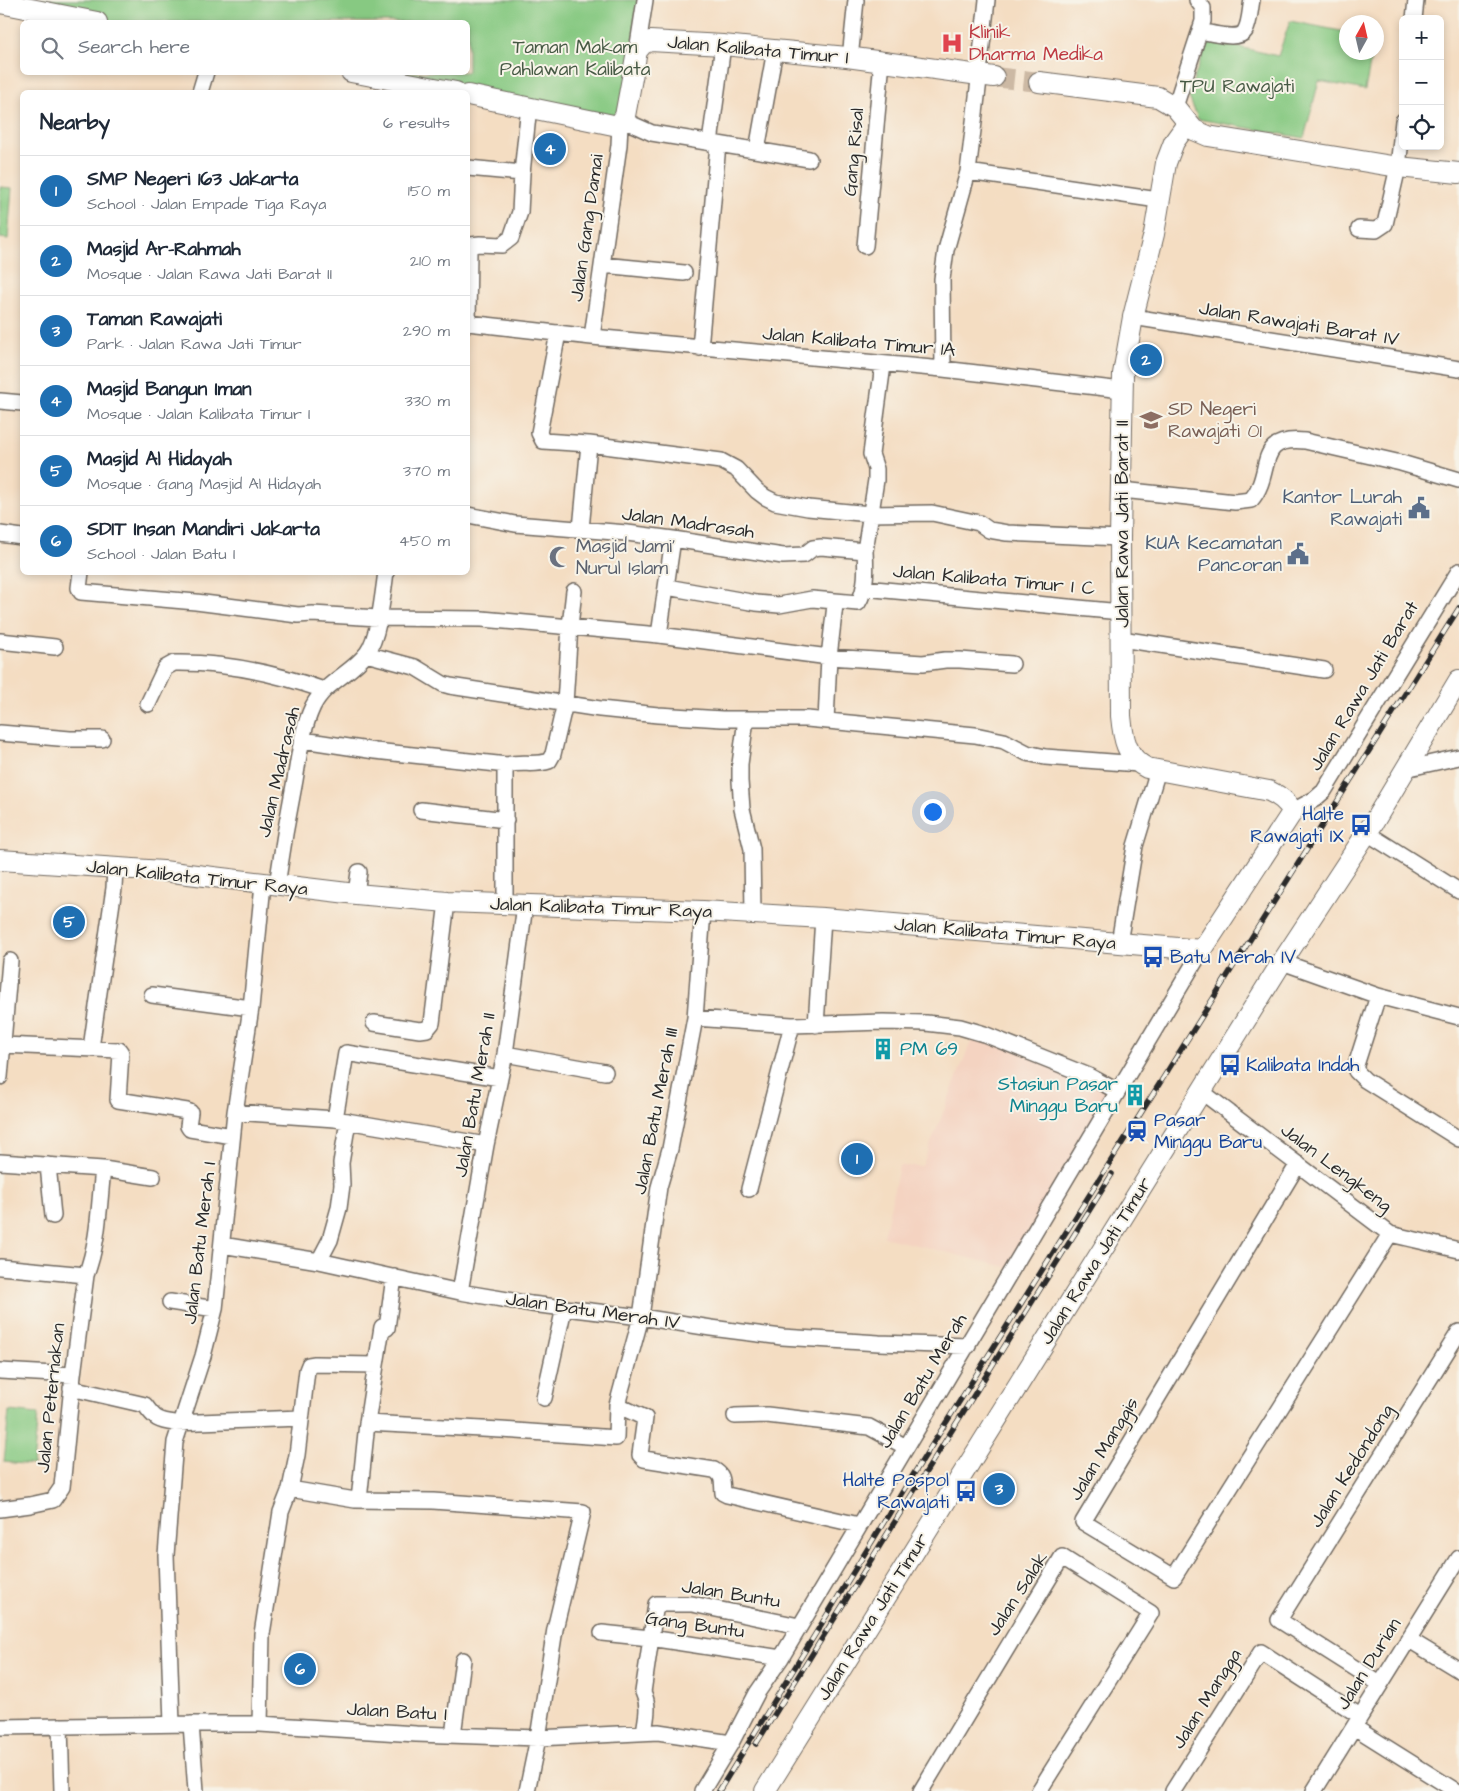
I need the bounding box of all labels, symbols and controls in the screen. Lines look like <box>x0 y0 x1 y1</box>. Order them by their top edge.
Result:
north arrow <box>1339 15 1384 60</box>
map controls <box>1399 15 1444 150</box>
button: + <box>1399 15 1444 60</box>
place label: Klinik Dharma Medika <box>969 19 1103 68</box>
search box <box>20 20 470 75</box>
street label: Jalan Kalibata Timur I <box>666 29 850 71</box>
hospital icon: Klinik Dharma Medika <box>939 30 965 56</box>
icon: search <box>38 34 66 62</box>
text: Search here <box>78 34 190 61</box>
park label: Taman Makam Pahlawan Kalibata <box>500 34 651 83</box>
button: − <box>1399 60 1444 105</box>
park label: TPU Rawajati <box>1180 73 1294 100</box>
button: locate <box>1399 105 1444 150</box>
street label: Gang Risal <box>837 107 872 197</box>
text: Nearby <box>40 108 110 137</box>
text: 6 results <box>383 112 450 134</box>
pin: 4 <box>534 130 566 168</box>
street label: Jalan Gang Damai <box>563 152 612 304</box>
text: SMP Negeri 163 Jakarta <box>87 166 298 193</box>
text: 1 <box>55 180 57 202</box>
text: 150 m <box>408 180 450 202</box>
text: School · Jalan Empade Tiga Raya <box>87 193 326 215</box>
text: Masjid Ar-Rahmah <box>87 236 241 263</box>
text: 2 <box>51 250 61 272</box>
text: 210 m <box>410 250 450 272</box>
text: Mosque · Jalan Rawa Jati Barat II <box>87 263 332 285</box>
street label: Jalan Rawajati Barat IV <box>1197 295 1401 353</box>
text: Taman Rawajati <box>87 306 222 333</box>
text: 3 <box>52 320 60 342</box>
text: 290 m <box>403 320 450 342</box>
street label: Jalan Kalibata Timur 1A <box>761 320 957 364</box>
text: Park · Jalan Rawa Jati Timur <box>87 333 301 355</box>
pin: 2 <box>1130 341 1162 379</box>
text: Masjid Bangun Iman <box>87 376 252 403</box>
text: 4 <box>51 390 61 412</box>
text: 330 m <box>405 390 450 412</box>
place label: SD Negeri Rawajati 01 <box>1168 396 1262 445</box>
text: Mosque · Jalan Kalibata Timur I <box>87 403 311 425</box>
school or university icon: SD Negeri Rawajati 01 <box>1138 407 1164 433</box>
street label: Jalan Rawa Jati Barat II <box>1109 420 1136 628</box>
text: Masjid Al Hidayah <box>87 446 232 473</box>
text: 5 <box>50 460 62 482</box>
text: 370 m <box>403 460 450 482</box>
text: Mosque · Gang Masjid Al Hidayah <box>87 473 321 495</box>
place label: Kantor Lurah Rawajati <box>1283 484 1403 533</box>
public building icon: Kantor Lurah Rawajati <box>1406 495 1432 521</box>
street label: Jalan Madrasah <box>620 500 757 546</box>
text: SDIT Insan Mandiri Jakarta <box>87 516 320 543</box>
text: 6 <box>51 530 61 552</box>
text: 450 m <box>399 530 450 552</box>
place label: KUA Kecamatan Pancoran <box>1145 530 1282 579</box>
place label: Masjid Jami' Nurul Islam <box>576 533 675 582</box>
public building icon: KUA Kecamatan Pancoran <box>1285 541 1311 567</box>
text: School · Jalan Batu I <box>87 543 236 565</box>
mosque icon: Masjid Jami' Nurul Islam <box>547 544 573 570</box>
street label: Jalan Kalibata Timur I C <box>892 558 1097 602</box>
street label: Jalan Rawa Jati Barat <box>1302 596 1426 776</box>
street label: Jalan Madrasah <box>251 703 307 840</box>
your location <box>920 799 946 825</box>
place label: Halte Rawajati IX <box>1250 801 1344 850</box>
bus stop icon: Halte Rawajati IX <box>1348 812 1374 838</box>
street label: Jalan Kalibata Timur Raya <box>85 853 309 904</box>
street label: Jalan Kalibata Timur Raya <box>489 891 713 926</box>
pin: 5 <box>53 903 85 941</box>
street label: Jalan Kalibata Timur Raya <box>893 911 1117 958</box>
bus stop icon: Batu Merah IV <box>1140 944 1166 970</box>
place label: Batu Merah IV <box>1170 944 1296 971</box>
street label: Jalan Batu Merah II <box>447 1011 503 1179</box>
street label: Jalan Batu Merah III <box>627 1025 685 1197</box>
building icon: PM 69 <box>870 1036 896 1062</box>
place label: PM 69 <box>900 1036 958 1063</box>
bus stop icon: Kalibata Indah <box>1217 1052 1243 1078</box>
place label: Kalibata Indah <box>1246 1052 1360 1079</box>
place label: Stasiun Pasar Minggu Baru <box>998 1071 1119 1121</box>
building icon: Stasiun Pasar Minggu Baru <box>1122 1082 1148 1108</box>
place label: Pasar Minggu Baru <box>1154 1107 1263 1157</box>
street label: Jalan Lengkeng <box>1274 1117 1398 1220</box>
station icon: Pasar Minggu Baru <box>1124 1118 1150 1144</box>
pin: 1 <box>841 1140 873 1178</box>
street label: Jalan Batu Merah I <box>177 1160 223 1326</box>
street label: Jalan Rawa Jati Timur <box>1033 1172 1159 1350</box>
street label: Jalan Batu Merah IV <box>504 1285 682 1337</box>
street label: Jalan Batu Merah <box>872 1308 974 1454</box>
street label: Jalan Peternakan <box>30 1322 72 1474</box>
street label: Jalan Manggis <box>1062 1392 1146 1506</box>
street label: Jalan Kedondong <box>1303 1399 1402 1533</box>
place label: Halte Pospol Rawajati <box>843 1467 949 1516</box>
pin: 3 <box>983 1470 1015 1508</box>
bus stop icon: Halte Pospol Rawajati <box>953 1478 979 1504</box>
street label: Jalan Rawa Jati Timur <box>810 1528 936 1706</box>
street label: Jalan Salak <box>981 1546 1056 1641</box>
street label: Jalan Buntu <box>680 1573 783 1615</box>
street label: Gang Buntu <box>644 1605 747 1646</box>
street label: Jalan Durian <box>1330 1613 1408 1715</box>
street label: Jalan Mangga <box>1165 1643 1250 1755</box>
pin: 6 <box>284 1650 316 1688</box>
street label: Jalan Batu I <box>346 1696 448 1728</box>

